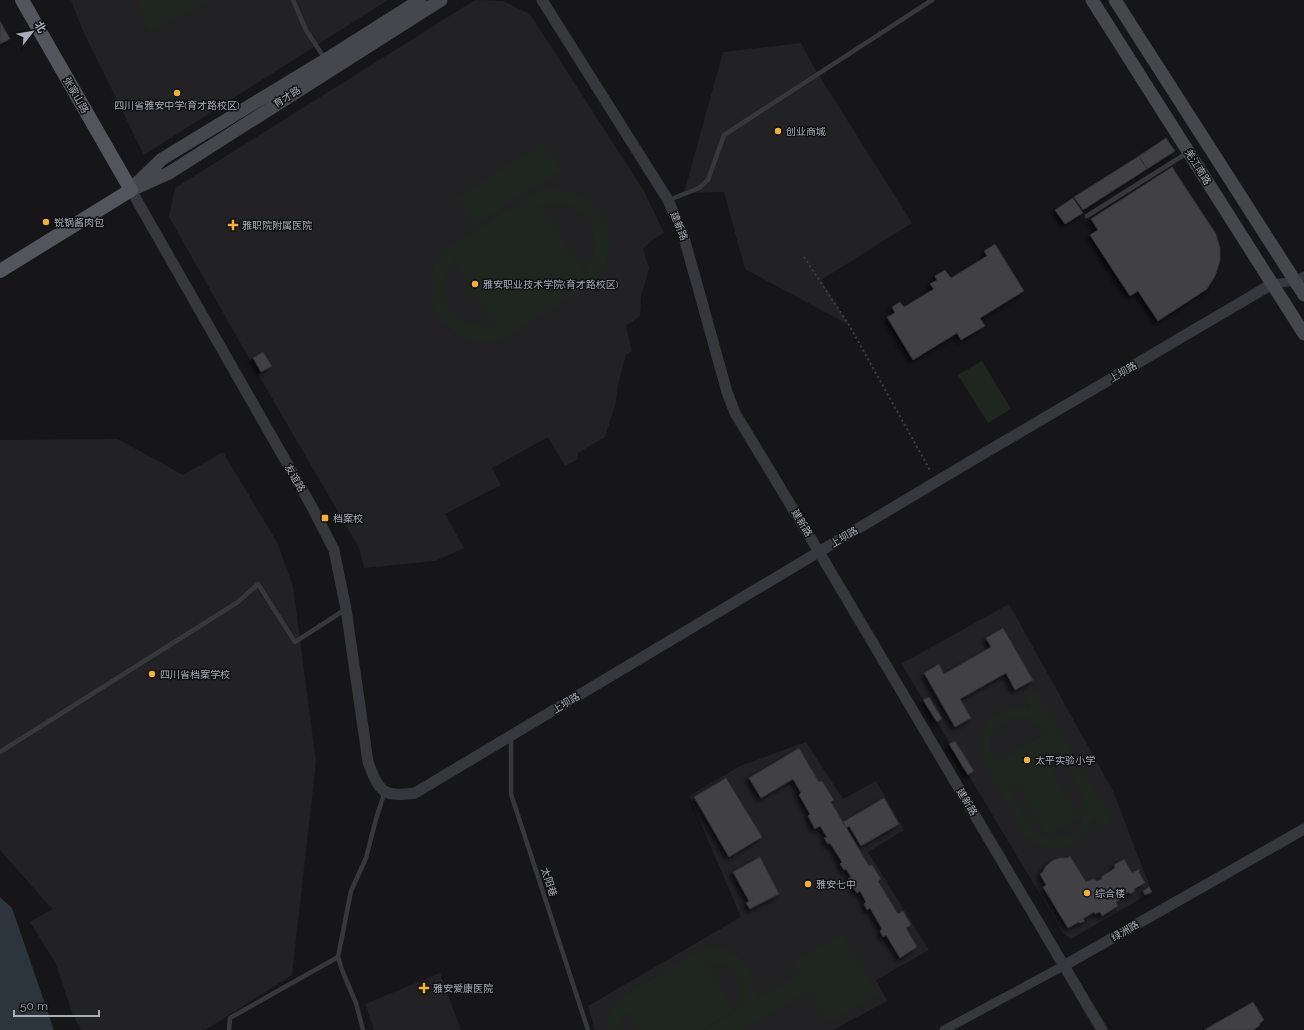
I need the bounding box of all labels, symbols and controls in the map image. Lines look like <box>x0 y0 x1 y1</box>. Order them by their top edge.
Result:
north arrow <box>12 12 52 52</box>
text: 北 <box>32 19 49 35</box>
street label: 张家山路 <box>61 75 91 115</box>
street label: 育才路 <box>271 84 303 110</box>
marker: 四川省雅安中学(育才路校区) <box>172 88 182 98</box>
place label: 四川省雅安中学(育才路校区) <box>114 100 240 111</box>
marker: 创业商城 <box>773 126 783 136</box>
place label: 创业商城 <box>786 126 826 137</box>
street label: 羌江南路 <box>1183 147 1213 187</box>
street label: 建新路 <box>668 210 690 242</box>
marker: 锐锅酱肉包 <box>41 217 51 227</box>
place label: 锐锅酱肉包 <box>54 217 104 228</box>
marker: 雅职院附属医院 <box>227 219 239 231</box>
place label: 雅职院附属医院 <box>242 220 312 231</box>
marker: 雅安职业技术学院(育才路校区) <box>470 279 480 289</box>
place label: 雅安职业技术学院(育才路校区) <box>483 279 619 290</box>
street label: 上坝路 <box>1107 360 1139 384</box>
street label: 友谊路 <box>283 462 307 494</box>
street label: 建新路 <box>790 507 814 539</box>
marker: 档案校 <box>320 513 330 523</box>
place label: 档案校 <box>333 513 363 524</box>
street label: 上坝路 <box>828 525 860 549</box>
marker: 四川省档案学校 <box>147 669 157 679</box>
place label: 四川省档案学校 <box>160 669 230 680</box>
street label: 上坝路 <box>550 691 582 715</box>
marker: 太平实验小学 <box>1022 755 1032 765</box>
place label: 太平实验小学 <box>1035 755 1095 766</box>
street label: 建新路 <box>955 786 979 818</box>
street label: 太阳巷 <box>539 866 559 898</box>
marker: 雅安七中 <box>803 879 813 889</box>
place label: 雅安七中 <box>816 879 856 890</box>
marker: 综合楼 <box>1082 888 1092 898</box>
place label: 综合楼 <box>1095 888 1125 899</box>
street label: 绿洲路 <box>1109 919 1141 943</box>
marker: 雅安爱康医院 <box>418 982 430 994</box>
place label: 雅安爱康医院 <box>433 983 493 994</box>
scale bar <box>14 992 99 1018</box>
text: 50 m <box>20 999 48 1013</box>

